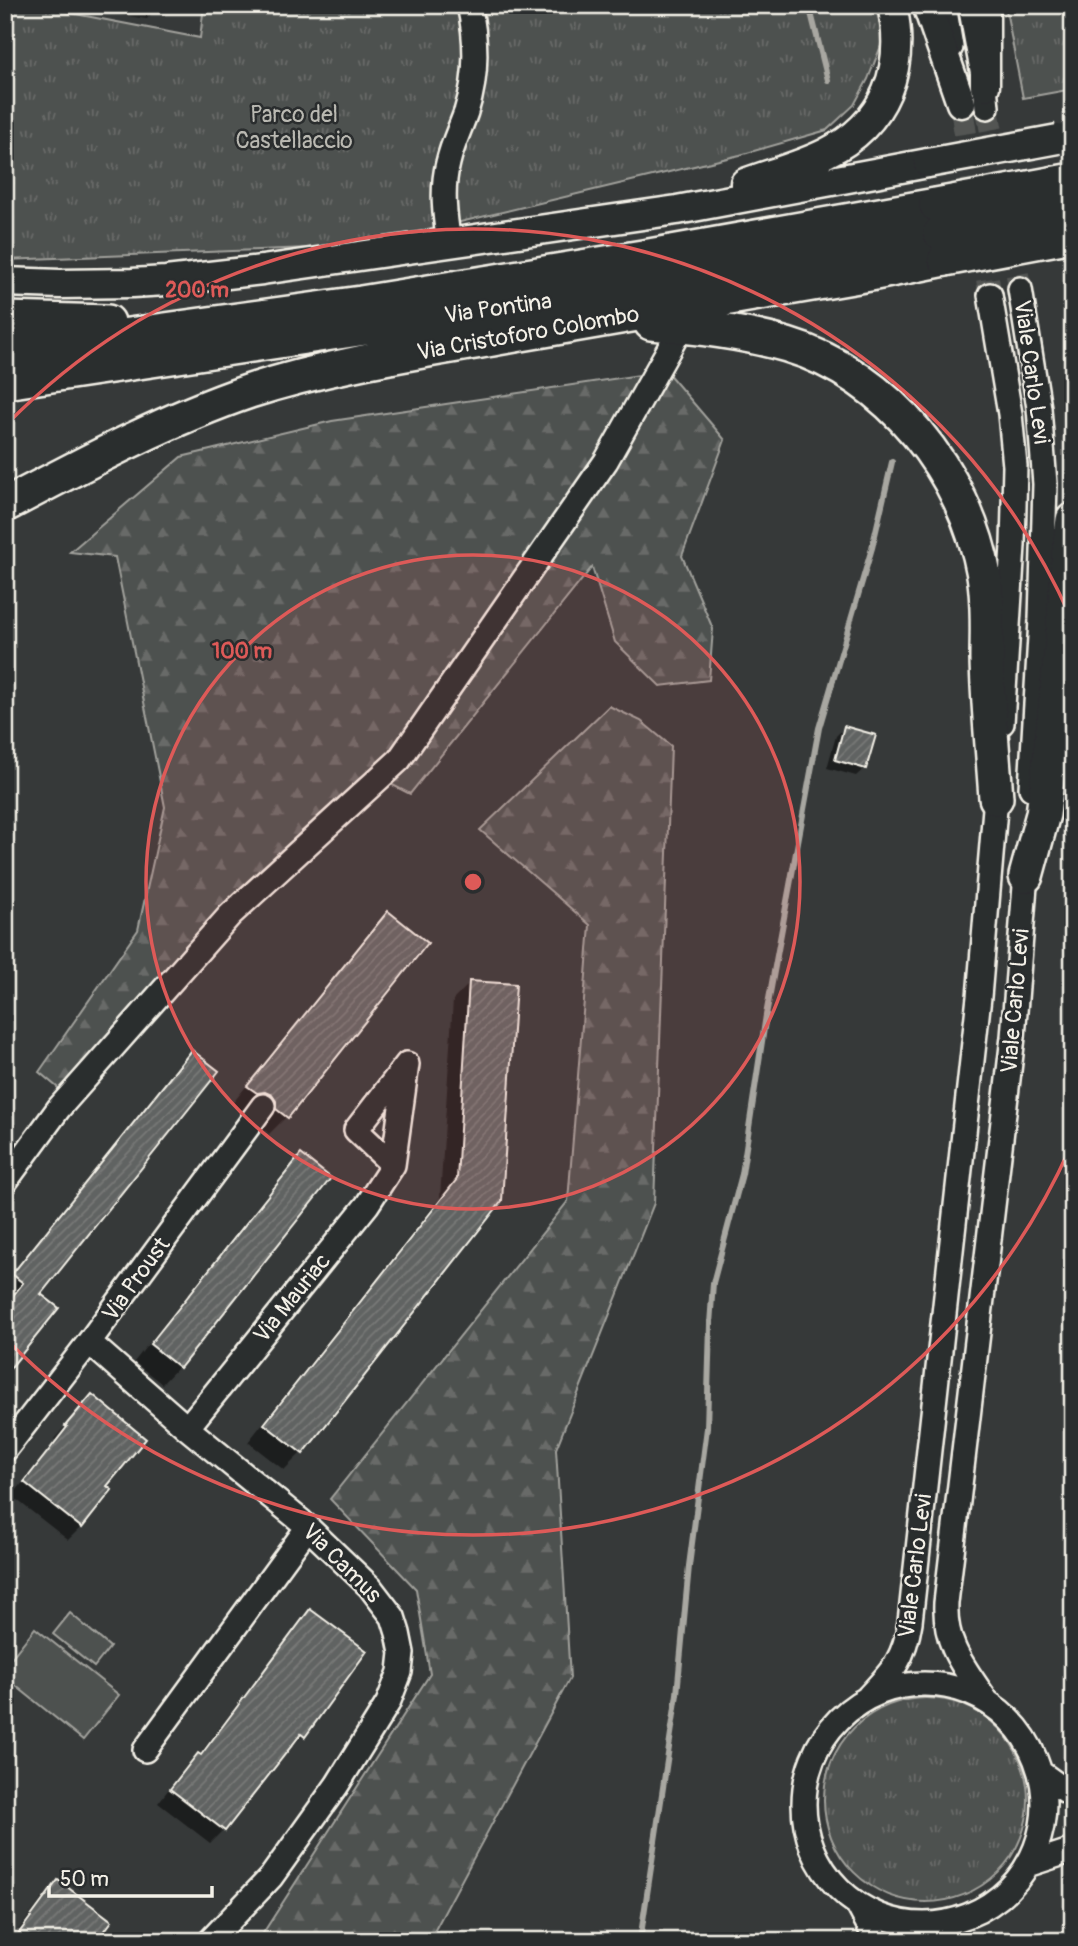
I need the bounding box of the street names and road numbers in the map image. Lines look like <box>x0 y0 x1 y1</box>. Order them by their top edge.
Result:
street label: Via Pontina <box>442 286 554 330</box>
street label: Viale Carlo Levi <box>1008 298 1056 446</box>
street label: Via Cristoforo Colombo <box>415 299 641 367</box>
street label: Viale Carlo Levi <box>994 927 1036 1075</box>
street label: Via Proust <box>96 1231 177 1327</box>
street label: Via Mauriac <box>247 1247 337 1349</box>
street label: Viale Carlo Levi <box>892 1492 938 1640</box>
street label: Via Camus <box>296 1517 388 1609</box>

